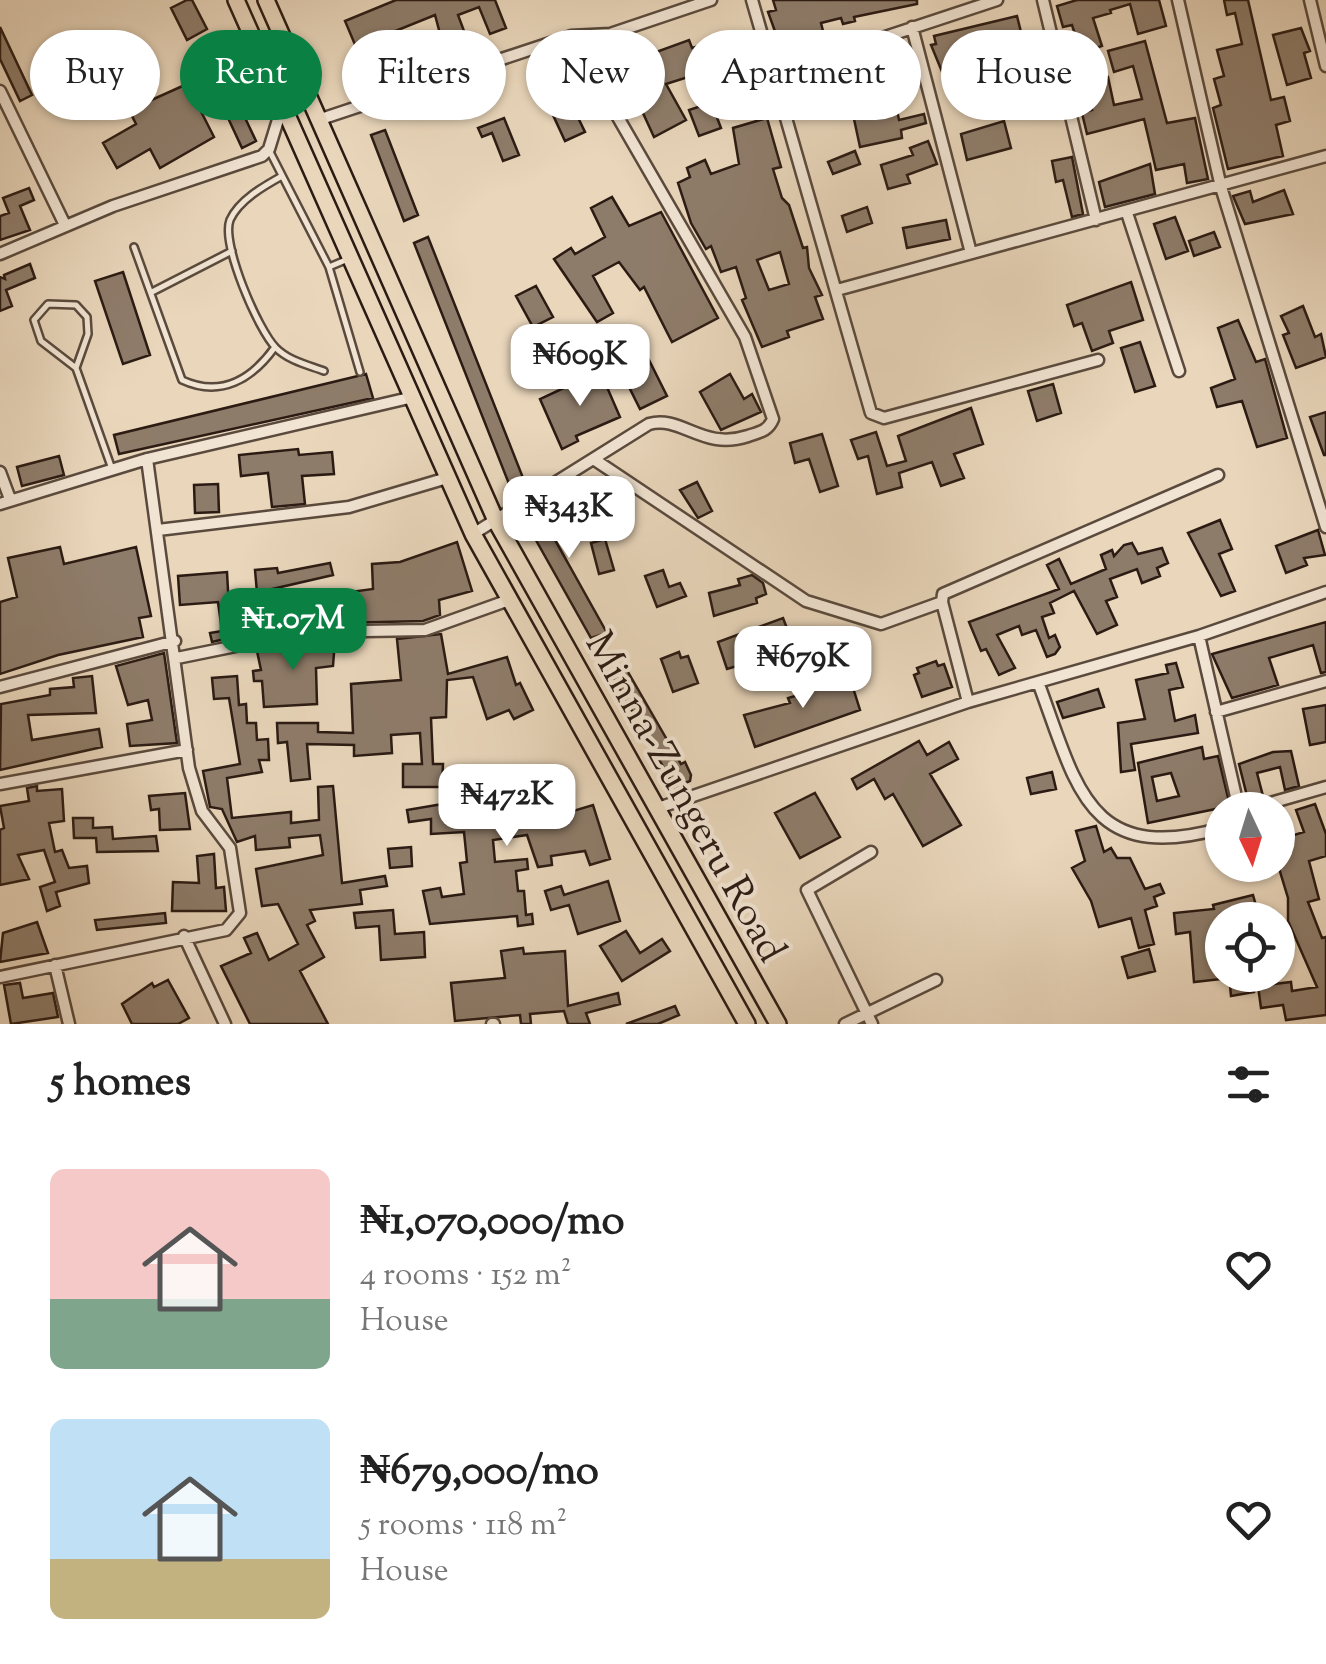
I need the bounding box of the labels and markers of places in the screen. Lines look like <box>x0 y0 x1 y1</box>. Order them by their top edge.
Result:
pin: ₦609K <box>510 324 650 409</box>
pin: ₦343K <box>499 476 639 561</box>
pin: ₦1.07M <box>212 588 374 673</box>
pin: ₦679K <box>733 626 873 711</box>
pin: ₦472K <box>437 764 577 849</box>

